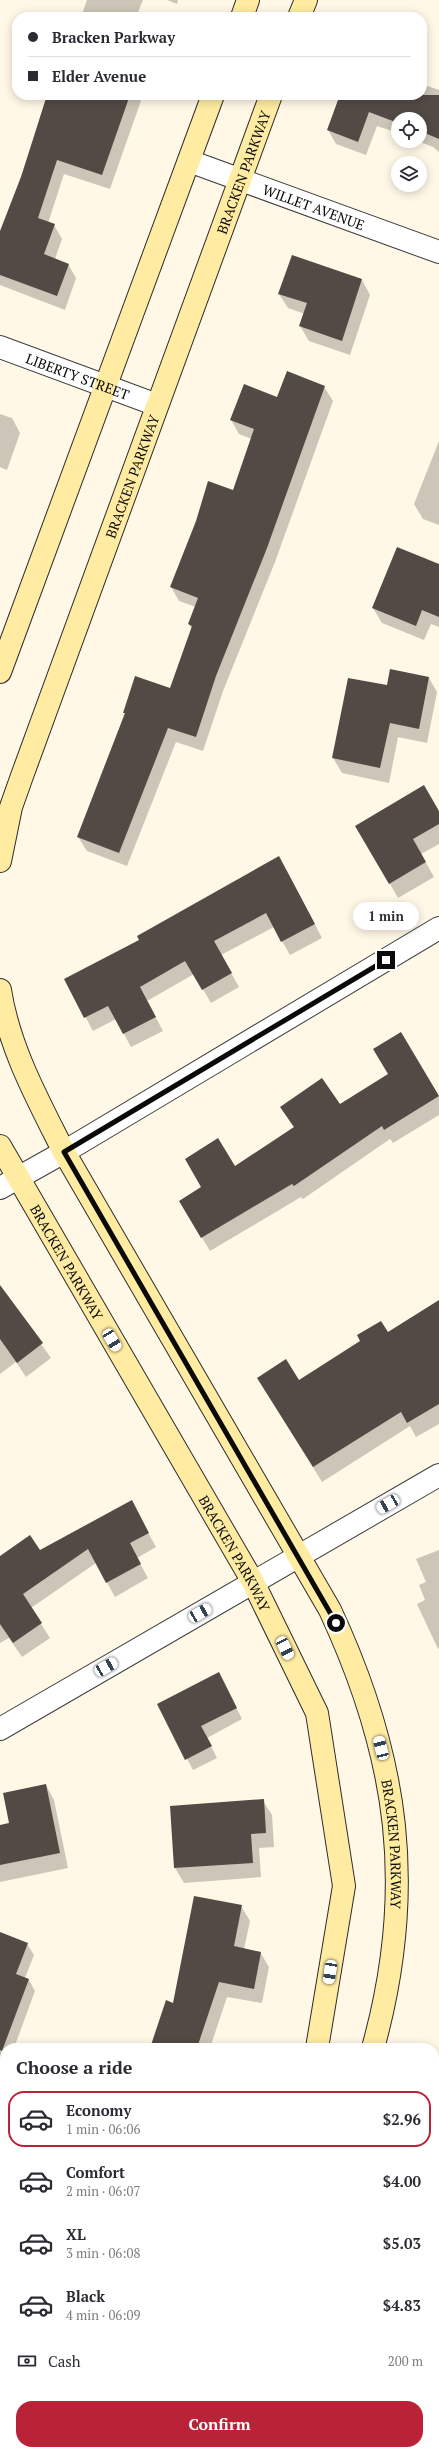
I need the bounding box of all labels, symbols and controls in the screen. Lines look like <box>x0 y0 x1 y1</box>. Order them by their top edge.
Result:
text: Bracken Parkway <box>52 27 175 47</box>
text: Elder Avenue <box>52 66 146 86</box>
street label: BRACKEN PARKWAY <box>212 107 274 237</box>
map controls <box>391 112 427 192</box>
button: locate <box>391 112 427 148</box>
button: layers <box>391 156 427 192</box>
street label: WILLET AVENUE <box>260 179 368 234</box>
street label: LIBERTY STREET <box>24 348 133 404</box>
street label: BRACKEN PARKWAY <box>100 411 163 541</box>
callout: 1 min <box>353 902 419 930</box>
text: 1 min <box>368 907 404 925</box>
route end <box>377 951 395 969</box>
street label: BRACKEN PARKWAY <box>26 1201 109 1324</box>
car <box>101 1327 123 1353</box>
street label: BRACKEN PARKWAY <box>195 1491 276 1615</box>
car <box>375 1493 401 1515</box>
car <box>187 1602 213 1624</box>
route start <box>327 1614 345 1632</box>
car <box>274 1635 296 1661</box>
car <box>93 1656 119 1678</box>
car <box>372 1735 390 1761</box>
street label: BRACKEN PARKWAY <box>378 1778 406 1910</box>
car <box>322 1959 338 1985</box>
text: Choose a ride <box>16 2055 132 2079</box>
text: Economy <box>66 2100 131 2120</box>
icon: car <box>18 2101 54 2137</box>
text: $2.96 <box>383 2109 421 2129</box>
text: 1 min · 06:06 <box>66 2120 140 2138</box>
text: Comfort <box>66 2162 125 2182</box>
icon: car <box>18 2163 54 2199</box>
text: $4.00 <box>383 2171 421 2191</box>
text: 2 min · 06:07 <box>66 2182 140 2200</box>
text: XL <box>66 2224 86 2244</box>
icon: car <box>18 2225 54 2261</box>
text: $5.03 <box>383 2233 421 2253</box>
text: 3 min · 06:08 <box>66 2244 140 2262</box>
text: Black <box>66 2286 105 2306</box>
icon: car <box>18 2287 54 2323</box>
text: $4.83 <box>383 2295 421 2315</box>
text: 4 min · 06:09 <box>66 2306 140 2324</box>
icon: cash <box>16 2350 38 2372</box>
text: Cash <box>48 2351 81 2371</box>
text: 200 m <box>388 2352 423 2370</box>
button: Confirm <box>16 2401 423 2447</box>

